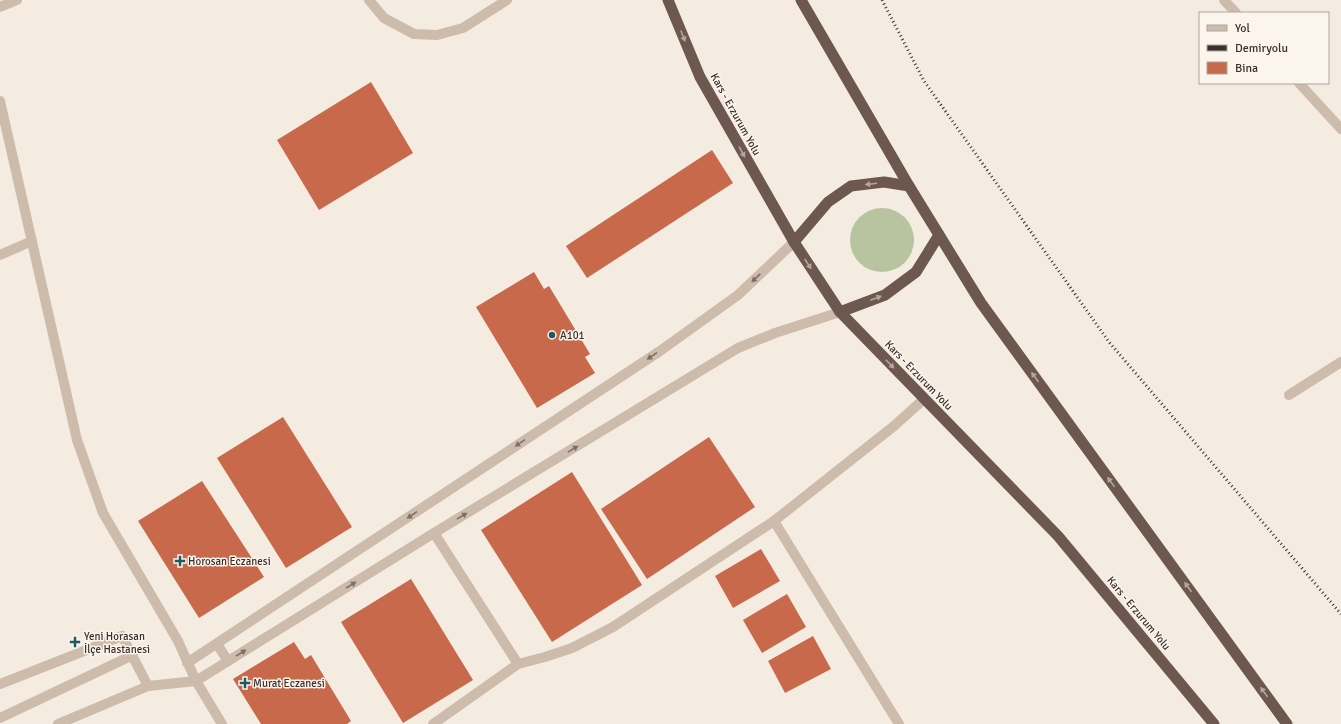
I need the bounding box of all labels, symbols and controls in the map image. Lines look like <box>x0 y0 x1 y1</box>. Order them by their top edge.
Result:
legend <box>1199 12 1329 84</box>
text: Yol <box>1235 21 1251 36</box>
one-way arrow <box>681 31 687 43</box>
text: Demiryolu <box>1235 41 1288 56</box>
text: Bina <box>1235 61 1258 76</box>
street label: Kars - Erzurum Yolu <box>708 71 764 158</box>
one-way arrow <box>739 146 746 158</box>
one-way arrow <box>864 181 877 187</box>
one-way arrow <box>805 258 812 269</box>
one-way arrow <box>751 274 761 283</box>
one-way arrow <box>871 295 883 301</box>
place label: A101 <box>560 329 585 342</box>
marker: A101 <box>547 330 557 340</box>
street label: Kars - Erzurum Yolu <box>882 338 955 413</box>
one-way arrow <box>647 352 657 360</box>
one-way arrow <box>885 359 895 369</box>
one-way arrow <box>1031 371 1039 382</box>
one-way arrow <box>515 439 525 447</box>
one-way arrow <box>567 445 579 452</box>
one-way arrow <box>1107 477 1115 487</box>
one-way arrow <box>407 511 417 519</box>
one-way arrow <box>456 513 468 520</box>
place label: Horosan Eczanesi <box>188 555 271 568</box>
marker: Horosan Eczanesi <box>175 556 185 566</box>
street label: Kars - Erzurum Yolu <box>1104 574 1173 653</box>
one-way arrow <box>345 581 357 588</box>
one-way arrow <box>1184 582 1192 593</box>
place label: Yeni Horasan İlçe Hastanesi <box>84 630 150 656</box>
marker: Yeni Horasan İlçe Hastanesi <box>69 636 81 648</box>
one-way arrow <box>235 650 247 657</box>
place label: Murat Eczanesi <box>253 677 325 690</box>
marker: Murat Eczanesi <box>240 678 250 688</box>
one-way arrow <box>1260 687 1268 698</box>

